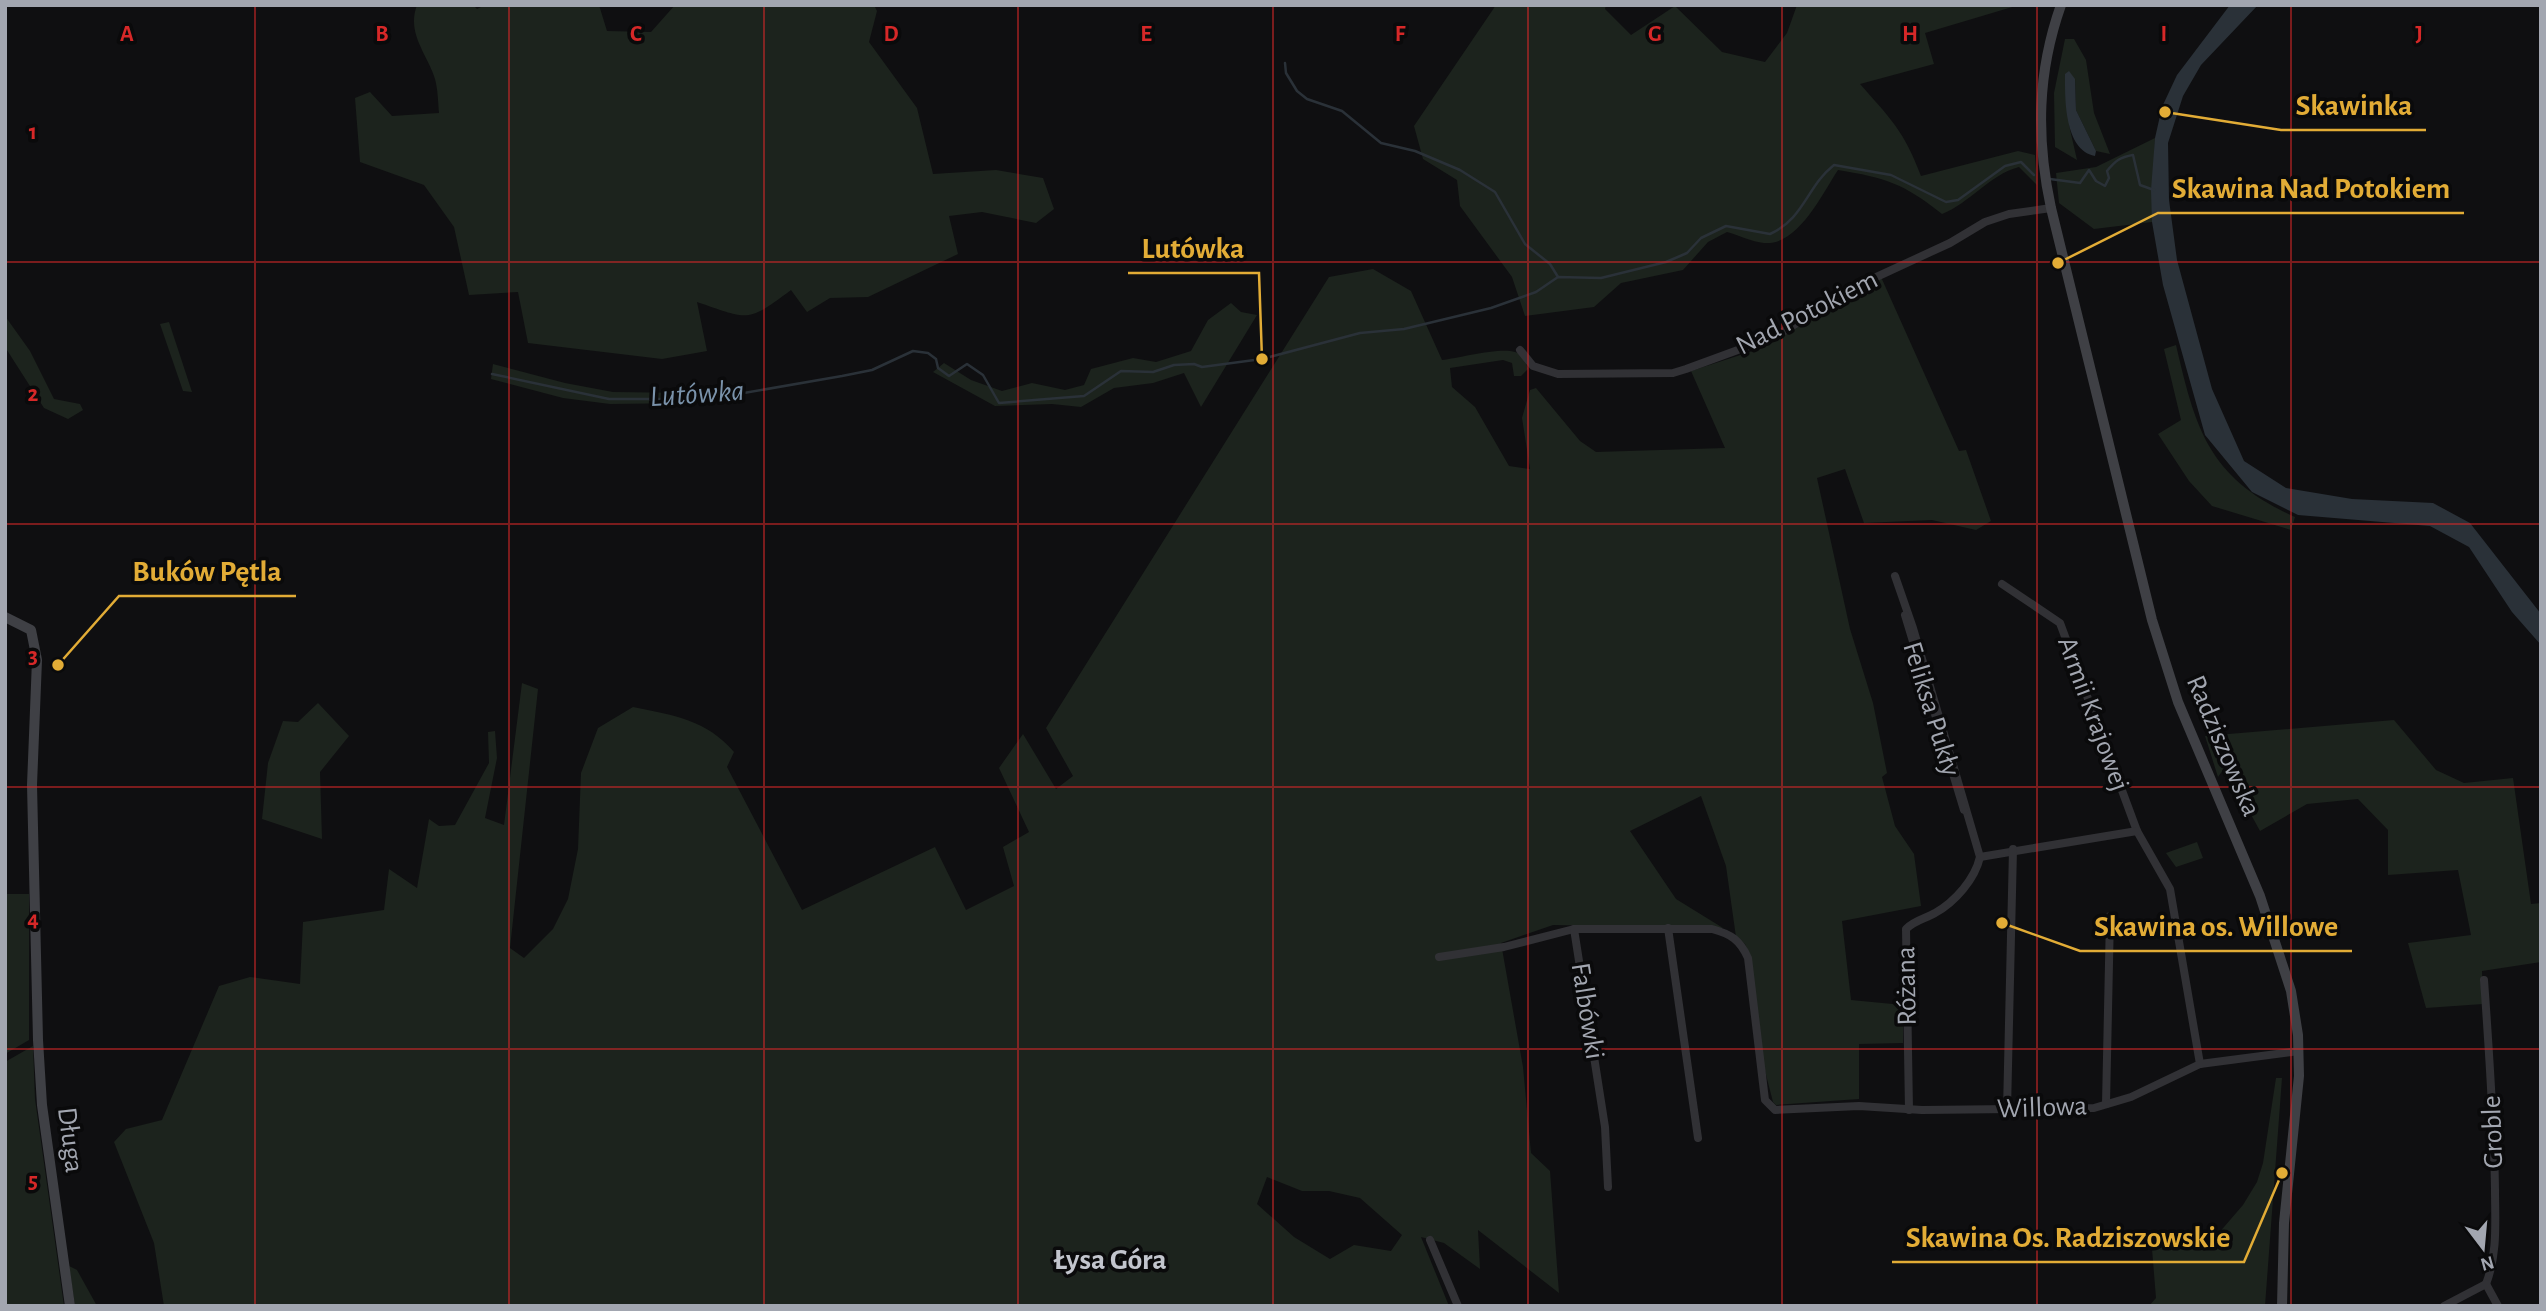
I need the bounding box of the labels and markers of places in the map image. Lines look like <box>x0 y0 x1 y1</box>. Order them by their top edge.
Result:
callout: Skawinka <box>2281 79 2426 130</box>
callout: Skawina Nad Potokiem <box>2158 162 2464 213</box>
callout: Lutówka <box>1128 222 1259 273</box>
callout: Buków Pętla <box>119 545 296 596</box>
callout: Skawina os. Willowe <box>2080 900 2352 951</box>
callout: Skawina Os. Radziszowskie <box>1892 1211 2244 1262</box>

